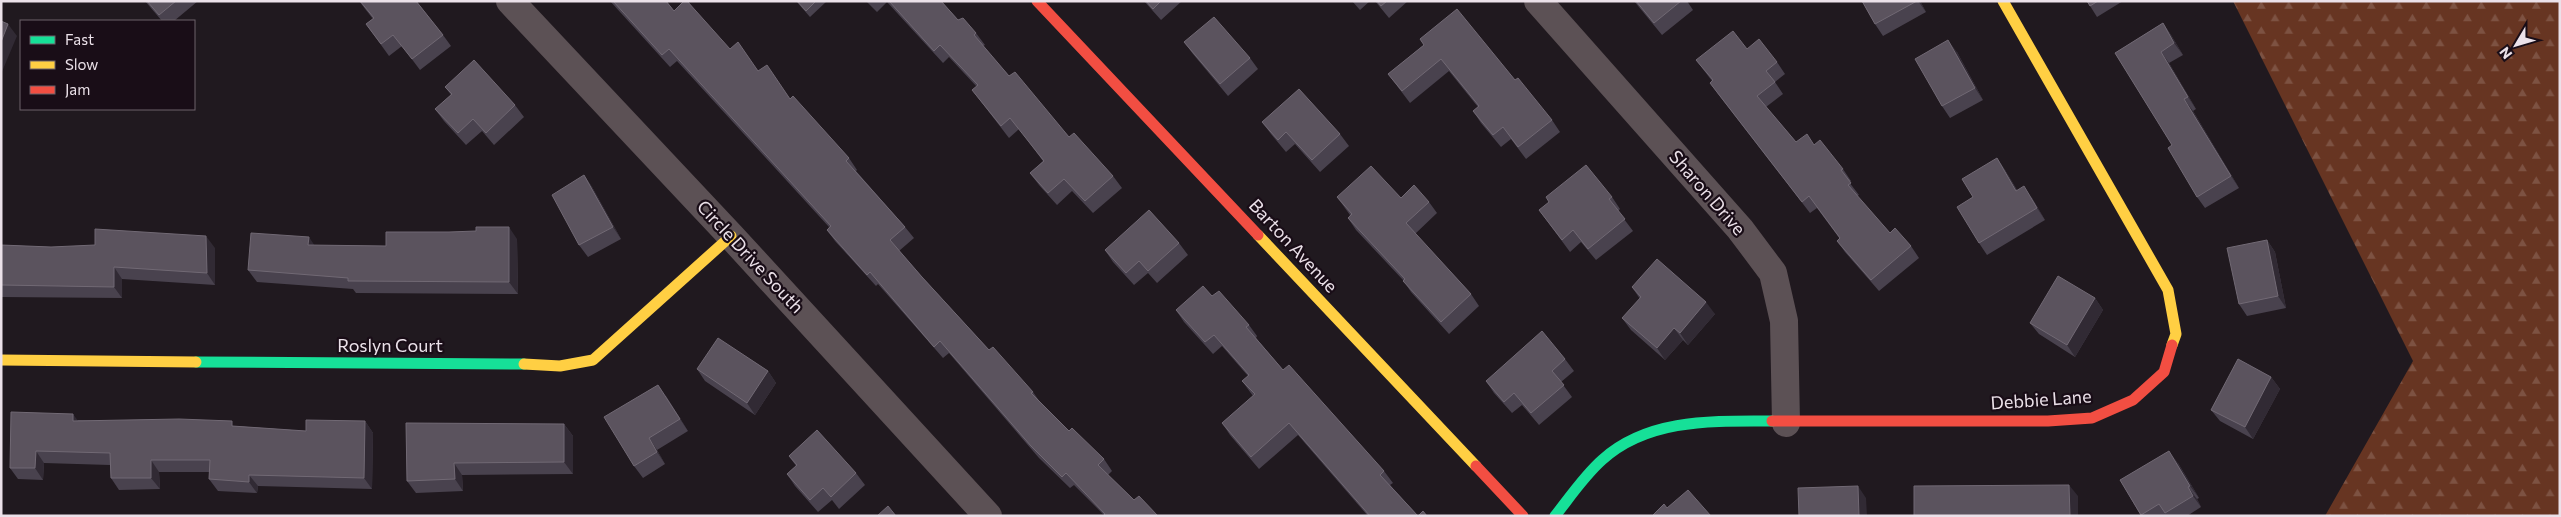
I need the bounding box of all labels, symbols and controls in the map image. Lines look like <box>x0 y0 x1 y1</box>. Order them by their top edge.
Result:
legend <box>20 20 195 110</box>
north arrow <box>2491 20 2541 70</box>
text: Fast <box>65 30 94 48</box>
text: N <box>2495 44 2515 63</box>
text: Slow <box>65 55 98 73</box>
text: Jam <box>65 80 90 98</box>
street label: Sharon Drive <box>1665 145 1751 239</box>
street label: Barton Avenue <box>1245 194 1343 297</box>
street label: Circle Drive South <box>693 195 809 317</box>
street label: Roslyn Court <box>337 334 443 356</box>
street label: Debbie Lane <box>1990 385 2092 414</box>

